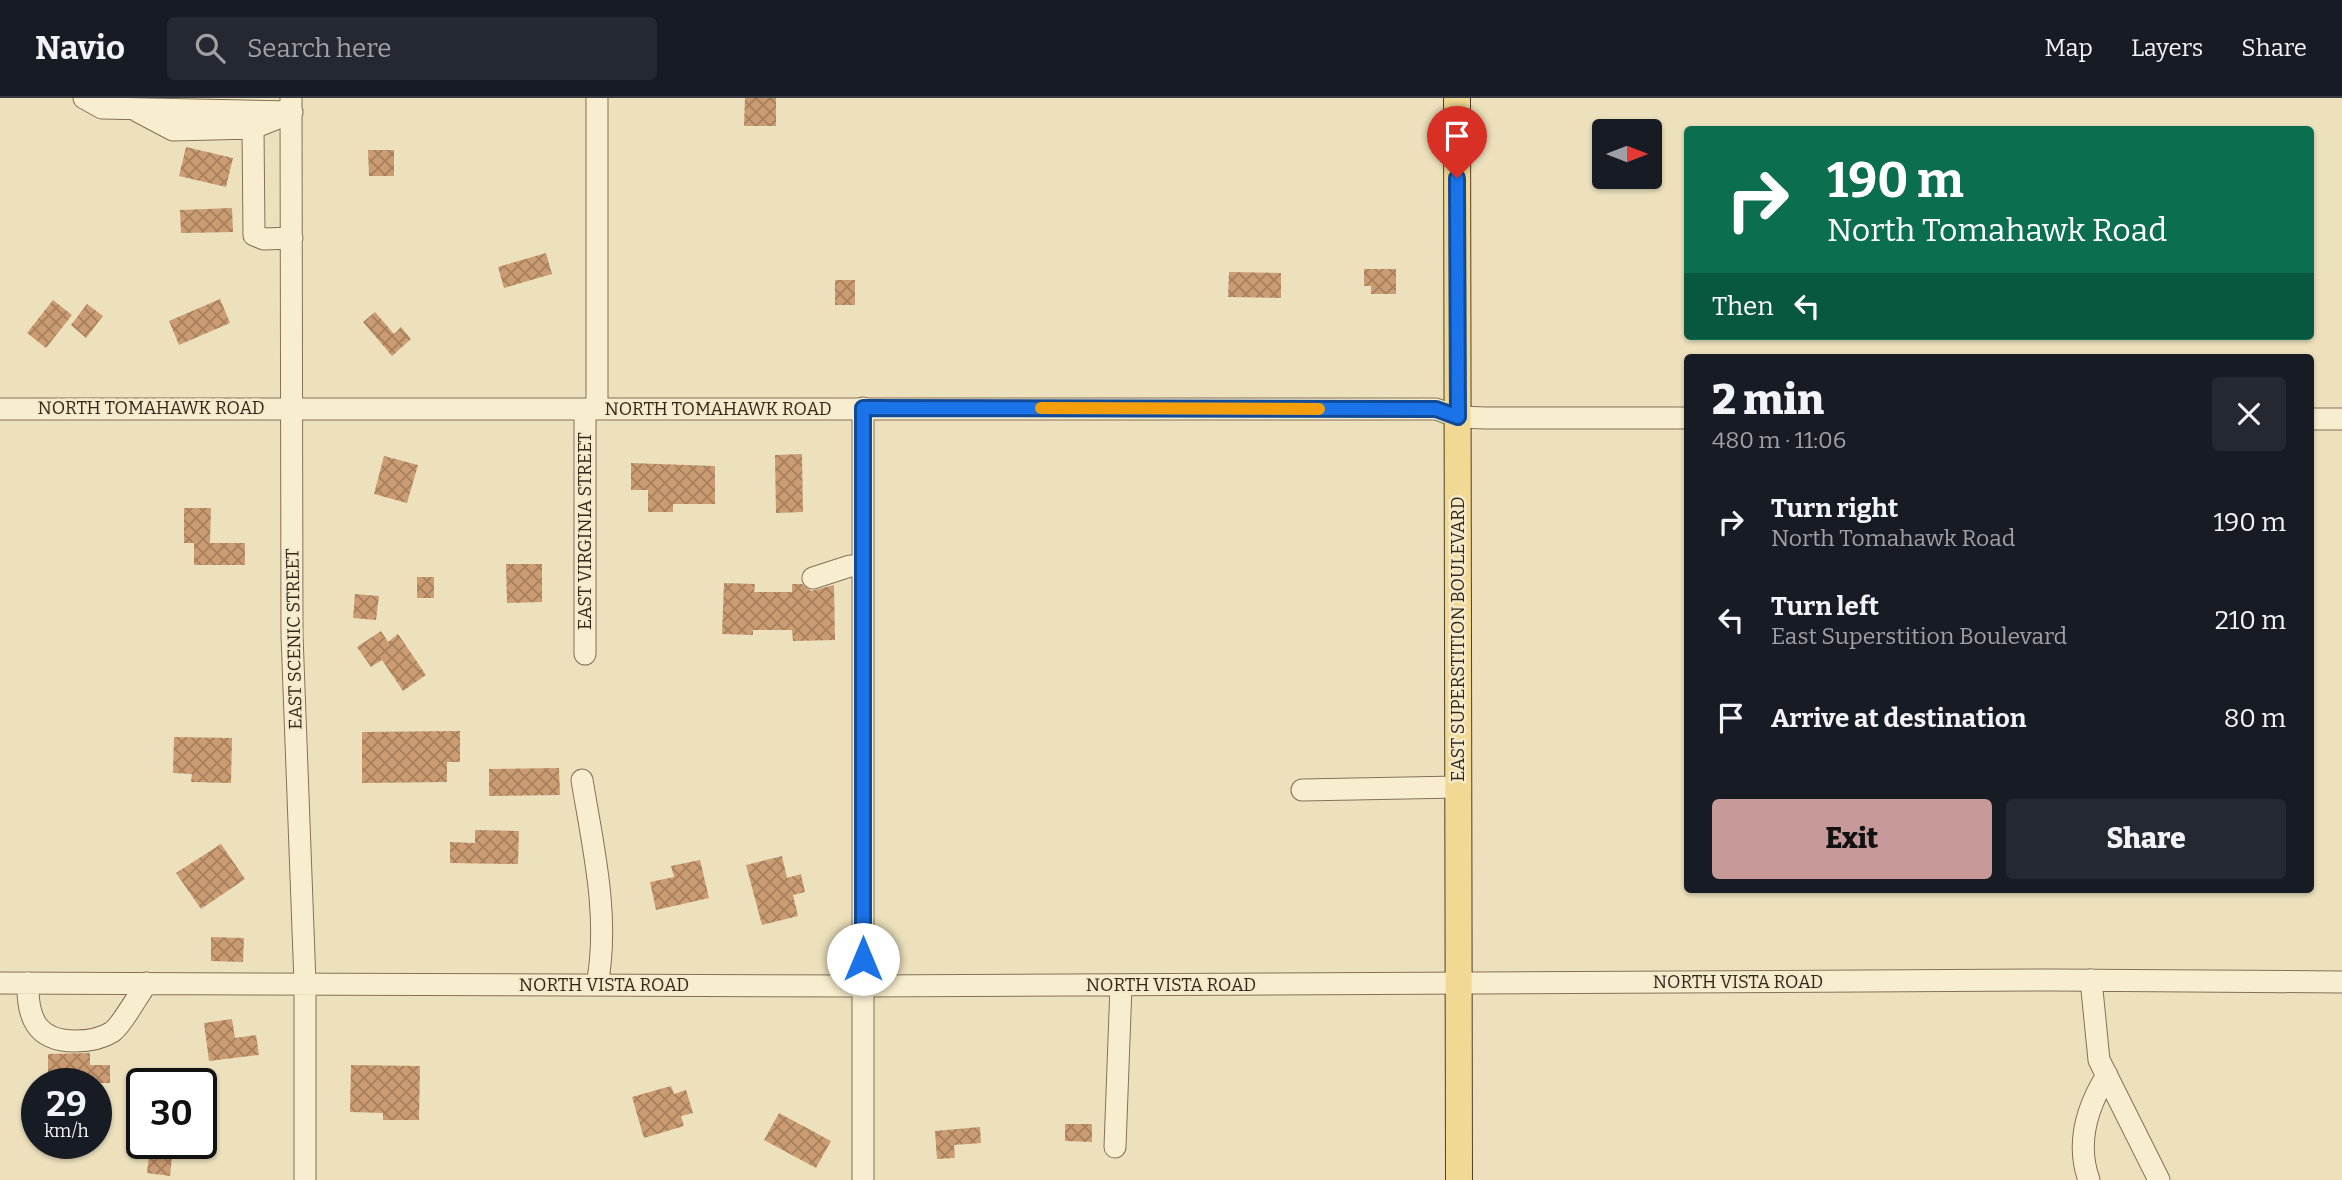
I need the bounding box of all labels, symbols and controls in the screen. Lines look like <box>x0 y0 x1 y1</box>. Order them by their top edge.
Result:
search box <box>167 17 657 80</box>
text: Navio <box>35 28 125 68</box>
icon: search <box>191 29 229 67</box>
text: Search here <box>247 33 391 64</box>
text: Map <box>2045 34 2093 62</box>
text: Layers <box>2131 34 2203 62</box>
text: Share <box>2241 34 2307 62</box>
pin <box>1427 106 1487 178</box>
icon: arrive <box>1438 117 1476 155</box>
north arrow <box>1592 119 1662 189</box>
map controls <box>1592 119 1662 189</box>
text: 190 m <box>1827 151 1964 210</box>
icon: right <box>1712 154 1803 245</box>
text: North Tomahawk Road <box>1827 211 2167 249</box>
icon: left <box>1788 287 1826 325</box>
text: Then <box>1712 291 1774 322</box>
text: 2 min <box>1712 375 1824 425</box>
button: close <box>2212 377 2286 451</box>
street label: NORTH TOMAHAWK ROAD <box>37 397 265 419</box>
street label: NORTH TOMAHAWK ROAD <box>604 398 832 420</box>
text: 480 m · 11:06 <box>1712 426 1846 454</box>
street label: EAST VIRGINIA STREET <box>574 432 596 630</box>
text: Turn right <box>1771 493 1898 524</box>
street label: EAST SUPERSTITION BOULEVARD <box>1447 496 1469 782</box>
icon: right <box>1712 503 1750 541</box>
text: 190 m <box>2214 507 2286 538</box>
text: North Tomahawk Road <box>1771 524 2015 552</box>
street label: EAST SCENIC STREET <box>281 548 307 730</box>
text: Turn left <box>1771 591 1879 622</box>
icon: left <box>1712 601 1750 639</box>
text: 210 m <box>2215 605 2286 636</box>
text: East Superstition Boulevard <box>1771 622 2067 650</box>
icon: arrive <box>1712 699 1750 737</box>
text: Arrive at destination <box>1771 703 2026 734</box>
text: 80 m <box>2224 703 2286 734</box>
button: Exit <box>1712 799 1992 879</box>
button: Share <box>2006 799 2286 879</box>
position arrow <box>826 922 900 996</box>
street label: NORTH VISTA ROAD <box>1653 971 1823 993</box>
street label: NORTH VISTA ROAD <box>519 974 689 996</box>
street label: NORTH VISTA ROAD <box>1086 974 1256 996</box>
speed limit sign: 30 <box>126 1068 217 1159</box>
text: 29 <box>46 1083 87 1125</box>
text: km/h <box>44 1120 89 1142</box>

